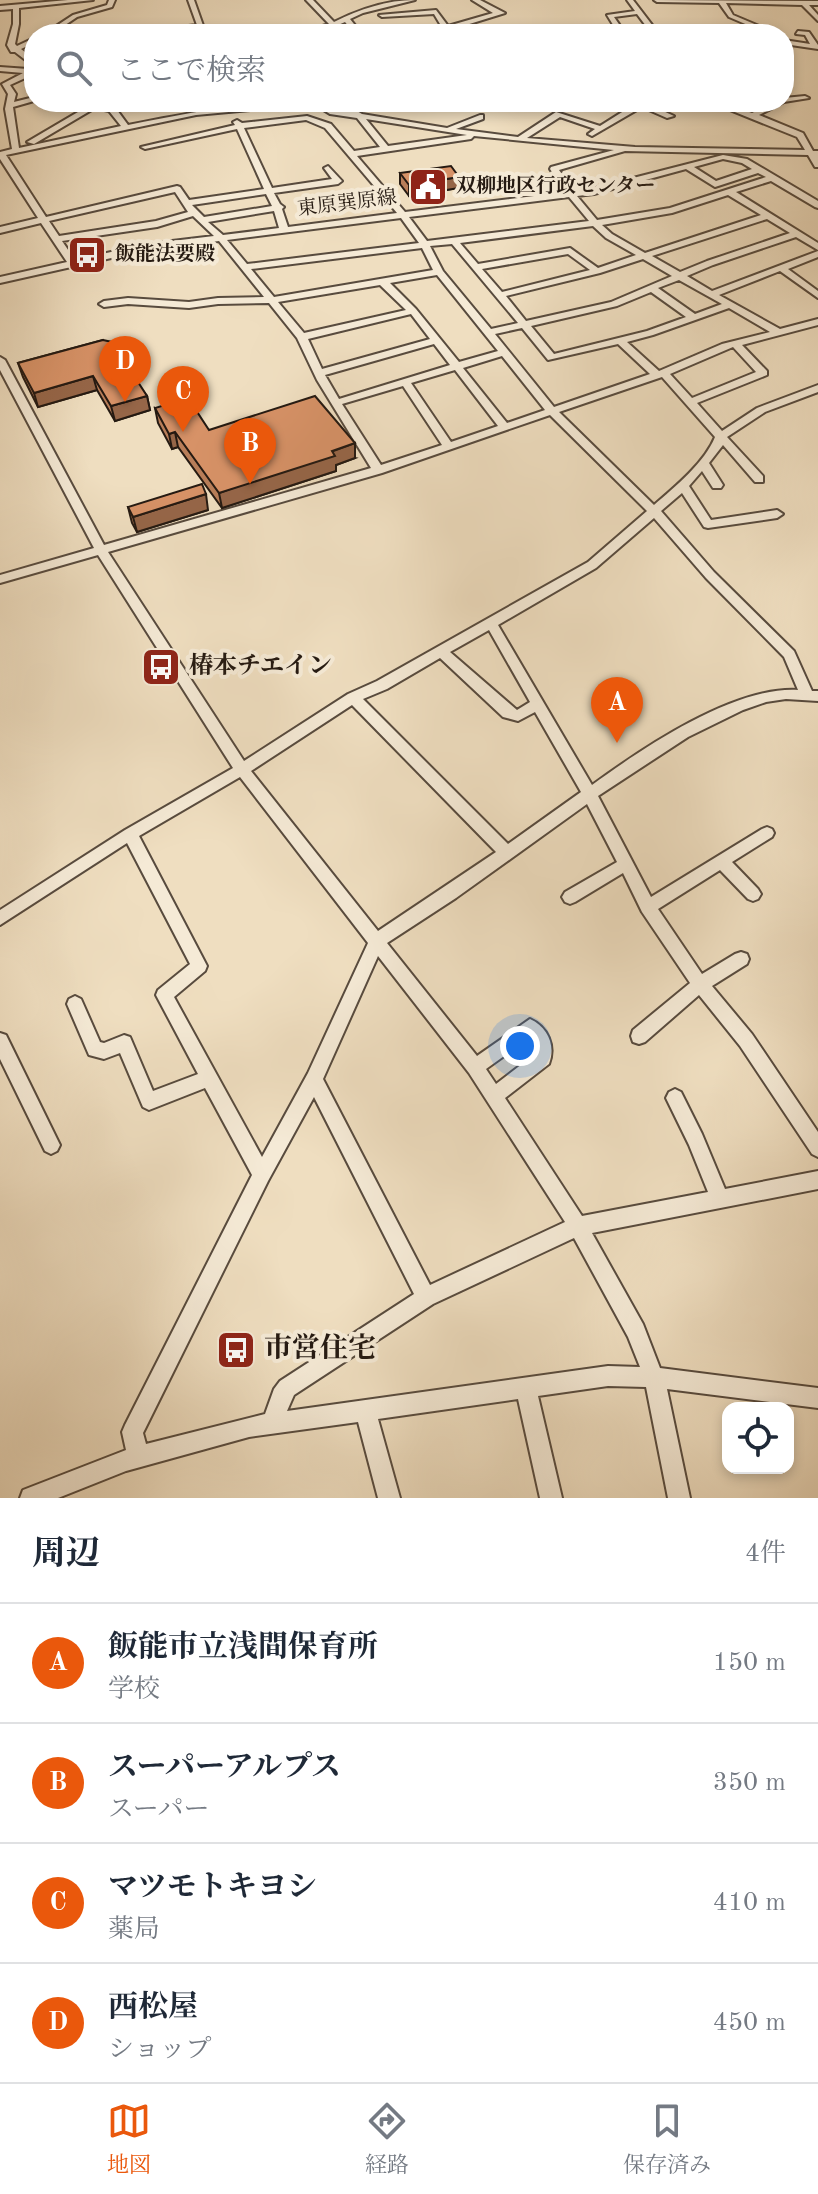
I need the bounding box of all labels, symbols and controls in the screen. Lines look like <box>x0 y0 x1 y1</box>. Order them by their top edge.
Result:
search box <box>24 24 794 112</box>
icon: search <box>52 46 96 90</box>
text: ここで検索 <box>116 57 266 87</box>
public building icon: 双柳地区行政センター <box>407 166 449 208</box>
place label: 双柳地区行政センター <box>456 175 655 197</box>
street label: 東原巽原線 <box>296 186 398 220</box>
bus stop icon: 飯能法要殿 <box>66 234 108 276</box>
place label: 飯能法要殿 <box>115 242 215 265</box>
pin: D <box>99 336 151 402</box>
pin: C <box>157 366 209 432</box>
pin: B <box>224 418 276 484</box>
bus stop icon: 椿本チエイン <box>140 646 182 688</box>
place label: 椿本チエイン <box>189 652 332 679</box>
pin: A <box>591 677 643 743</box>
your location <box>500 1026 540 1066</box>
bus stop icon: 市営住宅 <box>215 1329 257 1371</box>
place label: 市営住宅 <box>264 1333 376 1364</box>
map controls <box>722 1402 794 1474</box>
button: locate <box>722 1402 794 1474</box>
text: 周辺 <box>32 1538 100 1572</box>
text: 4件 <box>745 1541 786 1567</box>
text: 飯能市立浅間保育所 <box>108 1633 378 1663</box>
text: A <box>48 1650 68 1676</box>
text: 150 m <box>713 1650 786 1676</box>
text: 学校 <box>108 1677 160 1703</box>
text: スーパーアルプス <box>108 1753 341 1783</box>
text: B <box>49 1770 67 1796</box>
text: 350 m <box>713 1770 786 1796</box>
text: スーパー <box>108 1797 209 1823</box>
text: マツモトキヨシ <box>108 1873 317 1903</box>
text: C <box>49 1890 67 1916</box>
text: 410 m <box>713 1890 786 1916</box>
text: 薬局 <box>108 1917 160 1943</box>
text: 西松屋 <box>108 1993 198 2023</box>
text: D <box>48 2010 68 2036</box>
text: 450 m <box>713 2010 786 2036</box>
text: ショップ <box>108 2037 211 2063</box>
tab: 地図 <box>107 2099 151 2180</box>
tab: 経路 <box>365 2099 409 2180</box>
tab: 保存済み <box>623 2099 711 2180</box>

